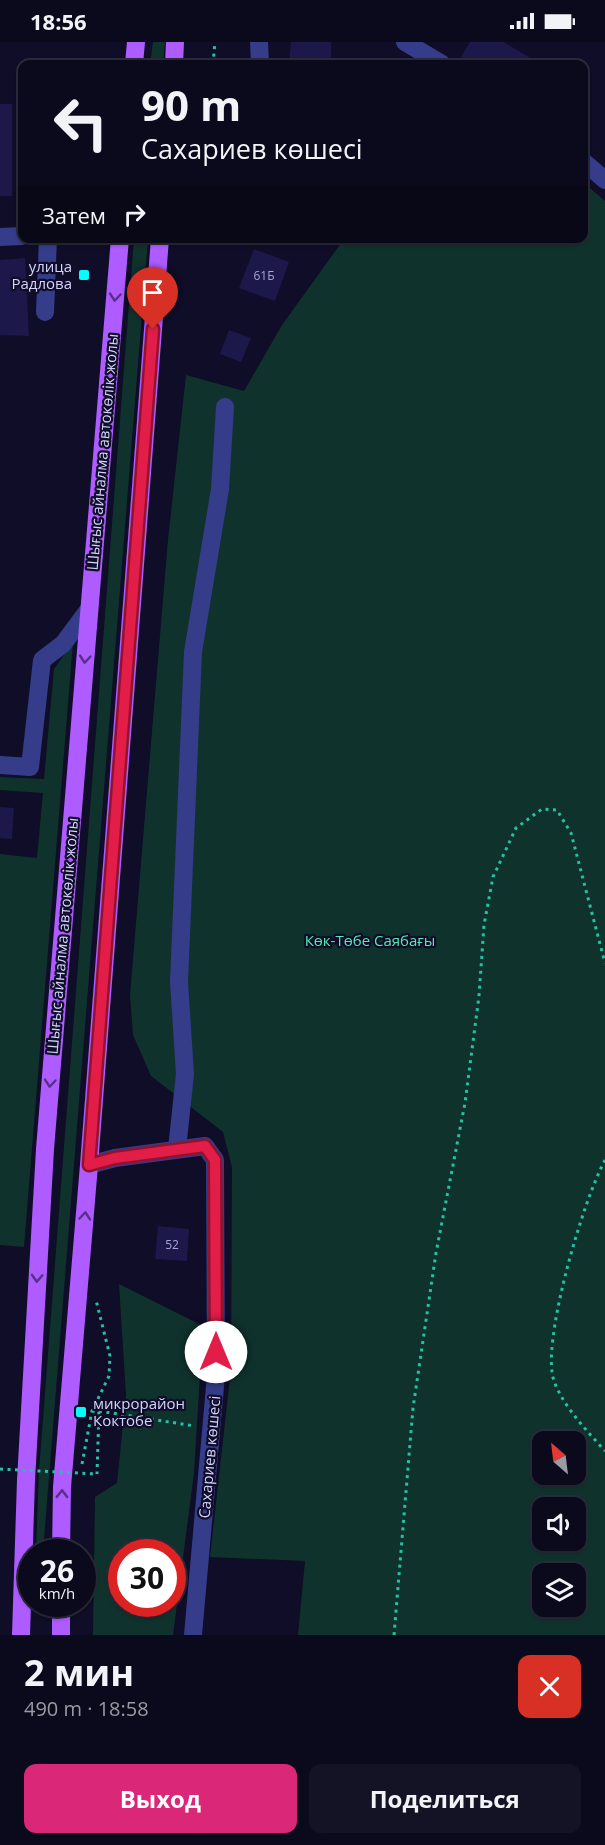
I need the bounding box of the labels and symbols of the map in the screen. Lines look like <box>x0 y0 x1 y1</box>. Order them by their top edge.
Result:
place label: улица Радлова <box>11 256 72 293</box>
pin <box>127 267 178 329</box>
house number: 61Б <box>253 267 275 284</box>
marker: улица Радлова <box>77 268 91 282</box>
one-way arrow <box>108 292 121 301</box>
street label: Шығыс айналма автокөлік жолы <box>82 333 122 571</box>
one-way arrow <box>79 654 92 663</box>
street label: Шығыс айналма автокөлік жолы <box>42 817 82 1055</box>
park label: Көк-Төбе Саябағы <box>305 930 435 950</box>
one-way arrow <box>44 1079 57 1088</box>
one-way arrow <box>78 1211 91 1221</box>
house number: 52 <box>165 1236 179 1253</box>
one-way arrow <box>31 1273 44 1282</box>
position arrow <box>184 1320 248 1384</box>
place label: микрорайон Коктобе <box>93 1393 185 1430</box>
street label: Сахариев көшесі <box>194 1395 224 1519</box>
marker: микрорайон Коктобе <box>74 1405 88 1419</box>
north arrow <box>532 1431 586 1485</box>
one-way arrow <box>56 1490 68 1499</box>
speed limit sign: 30 <box>108 1539 186 1617</box>

